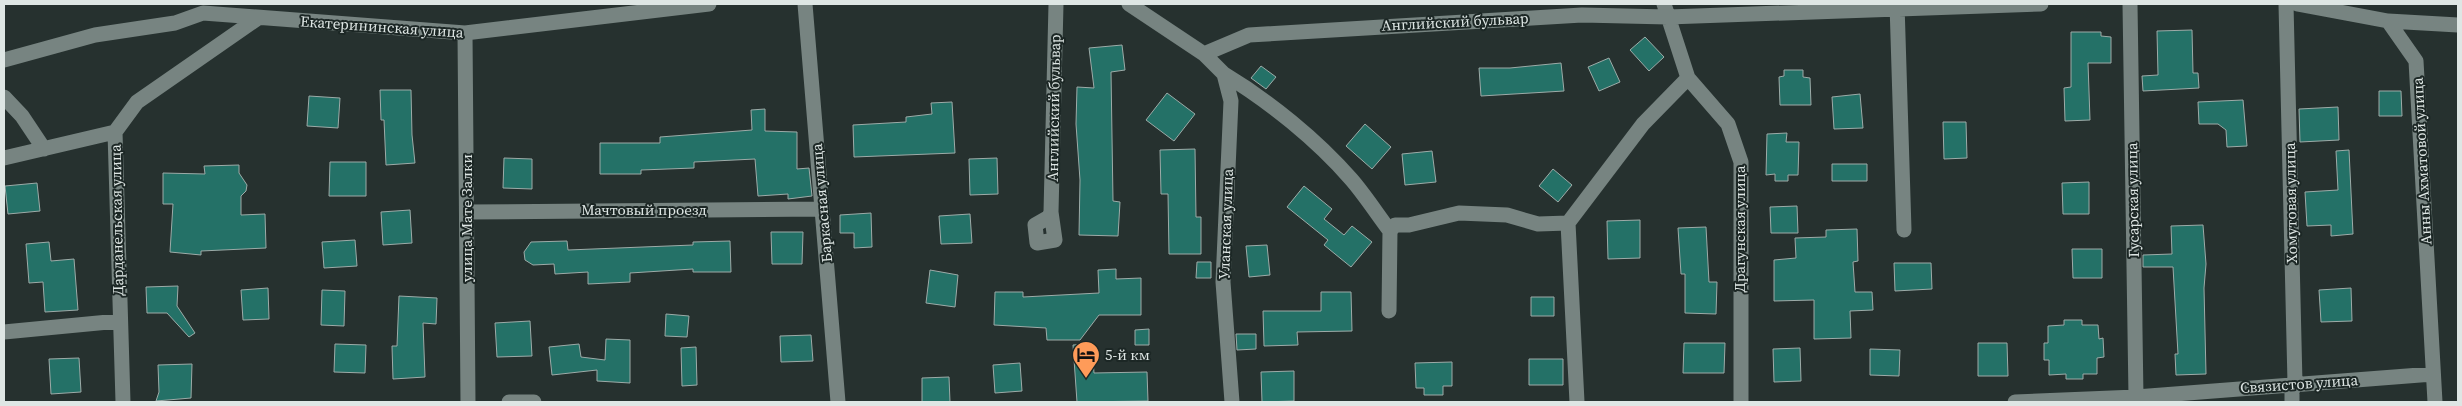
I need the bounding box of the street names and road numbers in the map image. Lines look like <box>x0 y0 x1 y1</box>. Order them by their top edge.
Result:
street label: Английский бульвар <box>1381 7 1529 36</box>
street label: Екатерининская улица <box>300 10 465 43</box>
street label: Английский бульвар <box>1042 34 1065 182</box>
street label: Анны Ахматовой улица <box>2407 76 2436 245</box>
street label: Баркасная улица <box>806 142 837 263</box>
street label: Гусарская улица <box>2121 142 2144 258</box>
street label: Хомутовая улица <box>2279 142 2302 264</box>
street label: Дарданельская улица <box>105 144 128 296</box>
street label: улица Мате Залки <box>456 154 477 282</box>
street label: Драгунская улица <box>1729 165 1750 293</box>
street label: Уланская улица <box>1213 168 1238 280</box>
street label: Мачтовый проезд <box>581 199 707 220</box>
street label: Связистов улица <box>2239 369 2359 398</box>

